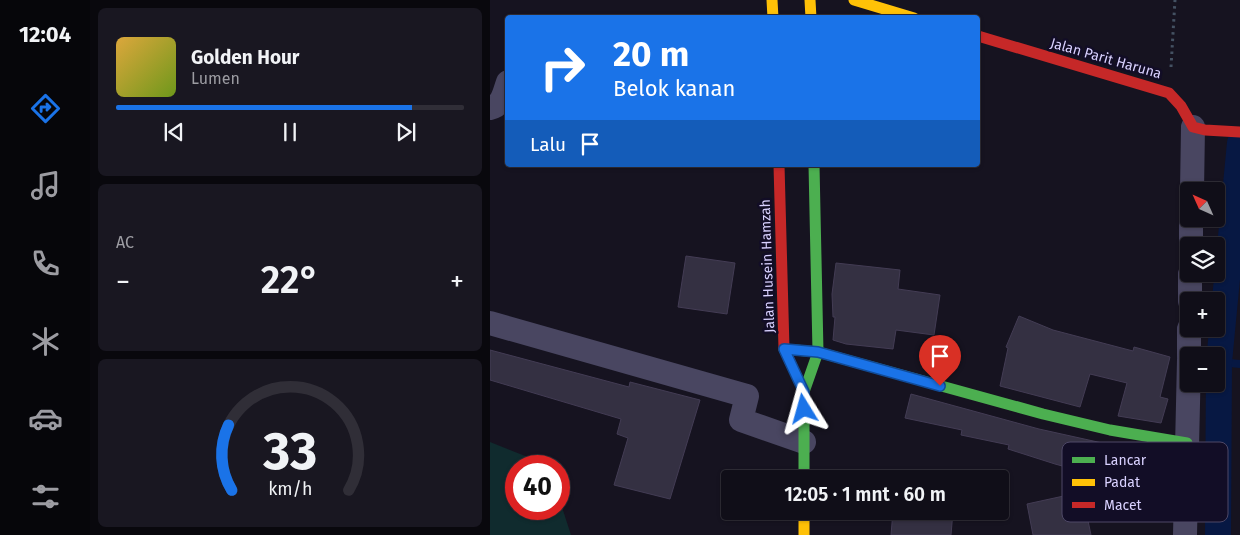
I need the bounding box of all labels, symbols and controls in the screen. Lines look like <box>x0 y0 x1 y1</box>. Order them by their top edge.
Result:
text: 12:04 <box>19 21 71 48</box>
text: 20 m <box>613 33 689 75</box>
street label: Jalan Parit Haruna <box>1048 34 1163 82</box>
icon: right <box>530 35 595 100</box>
text: Golden Hour <box>191 46 300 69</box>
text: Lumen <box>191 69 240 88</box>
text: Belok kanan <box>613 75 735 102</box>
icon: directions <box>28 91 63 126</box>
icon: previous <box>160 118 188 146</box>
icon: pause <box>276 118 304 146</box>
icon: next <box>392 118 420 146</box>
icon: arrive <box>576 130 604 158</box>
text: Lalu <box>530 133 566 156</box>
icon: music <box>28 168 63 203</box>
north arrow <box>1180 182 1225 228</box>
map controls <box>1180 182 1225 392</box>
street label: Jalan Husein Hamzah <box>757 199 778 333</box>
text: AC <box>116 233 134 252</box>
button: layers <box>1180 237 1225 282</box>
icon: phone <box>28 246 63 281</box>
text: 22° <box>261 257 319 303</box>
text: − <box>116 265 130 298</box>
text: + <box>450 265 464 298</box>
button: + <box>1180 292 1225 337</box>
icon: climate <box>28 324 63 359</box>
pin <box>919 335 961 386</box>
icon: arrive <box>926 342 954 370</box>
button: − <box>1180 347 1225 392</box>
position arrow <box>777 382 829 434</box>
icon: car <box>28 401 63 436</box>
text: 33 <box>262 420 317 483</box>
legend <box>1062 442 1228 522</box>
text: Lancar <box>1104 452 1147 469</box>
speed limit sign: 40 <box>505 455 570 520</box>
text: Padat <box>1104 474 1141 491</box>
text: km/h <box>268 478 312 500</box>
icon: filters <box>28 479 63 514</box>
text: 12:05 · 1 mnt · 60 m <box>784 483 946 506</box>
text: Macet <box>1104 497 1143 514</box>

